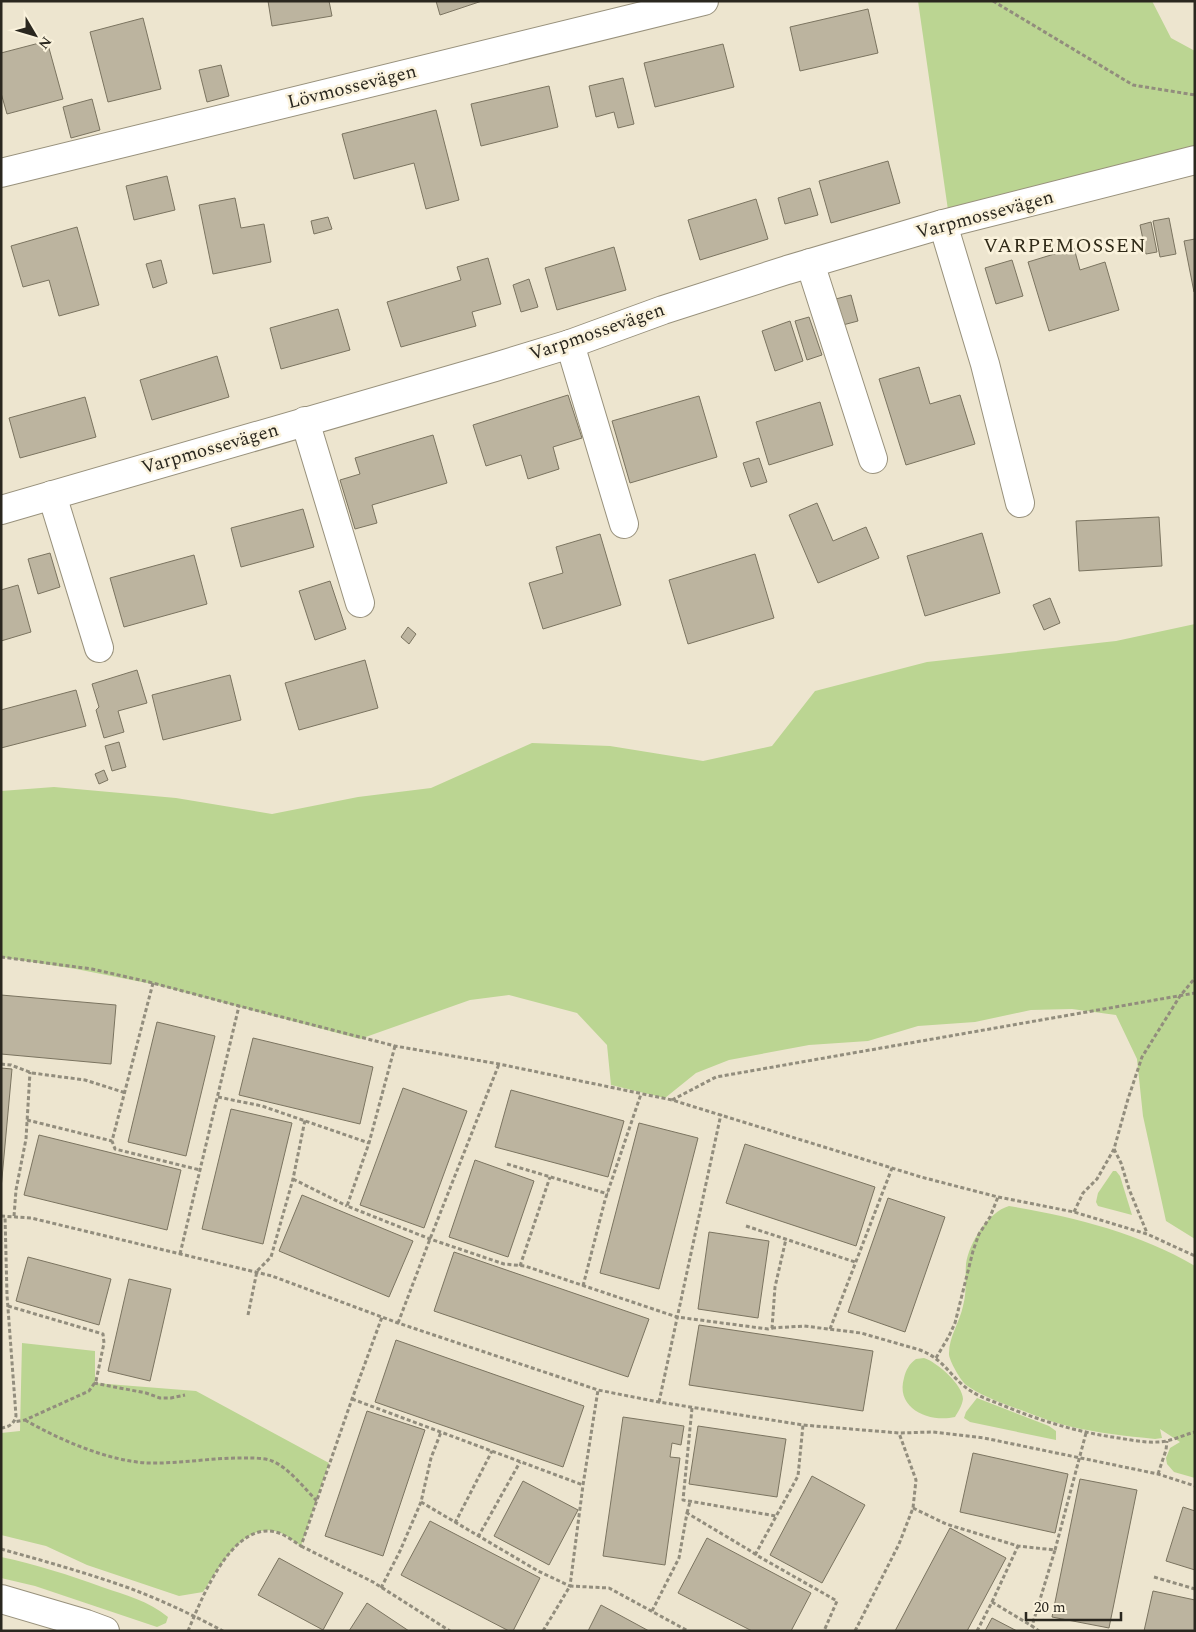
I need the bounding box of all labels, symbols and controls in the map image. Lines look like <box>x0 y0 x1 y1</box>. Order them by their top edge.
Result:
north arrow <box>10 10 60 60</box>
text: N <box>33 32 57 54</box>
street label: Lövmossevägen <box>284 57 420 117</box>
street label: Varpmossevägen <box>913 183 1057 247</box>
district label: VARPEMOSSEN <box>983 231 1147 261</box>
street label: Varpmossevägen <box>525 295 669 369</box>
street label: Varpmossevägen <box>138 416 282 482</box>
scale bar <box>1026 1590 1121 1622</box>
text: 20 m <box>1034 1596 1066 1619</box>

